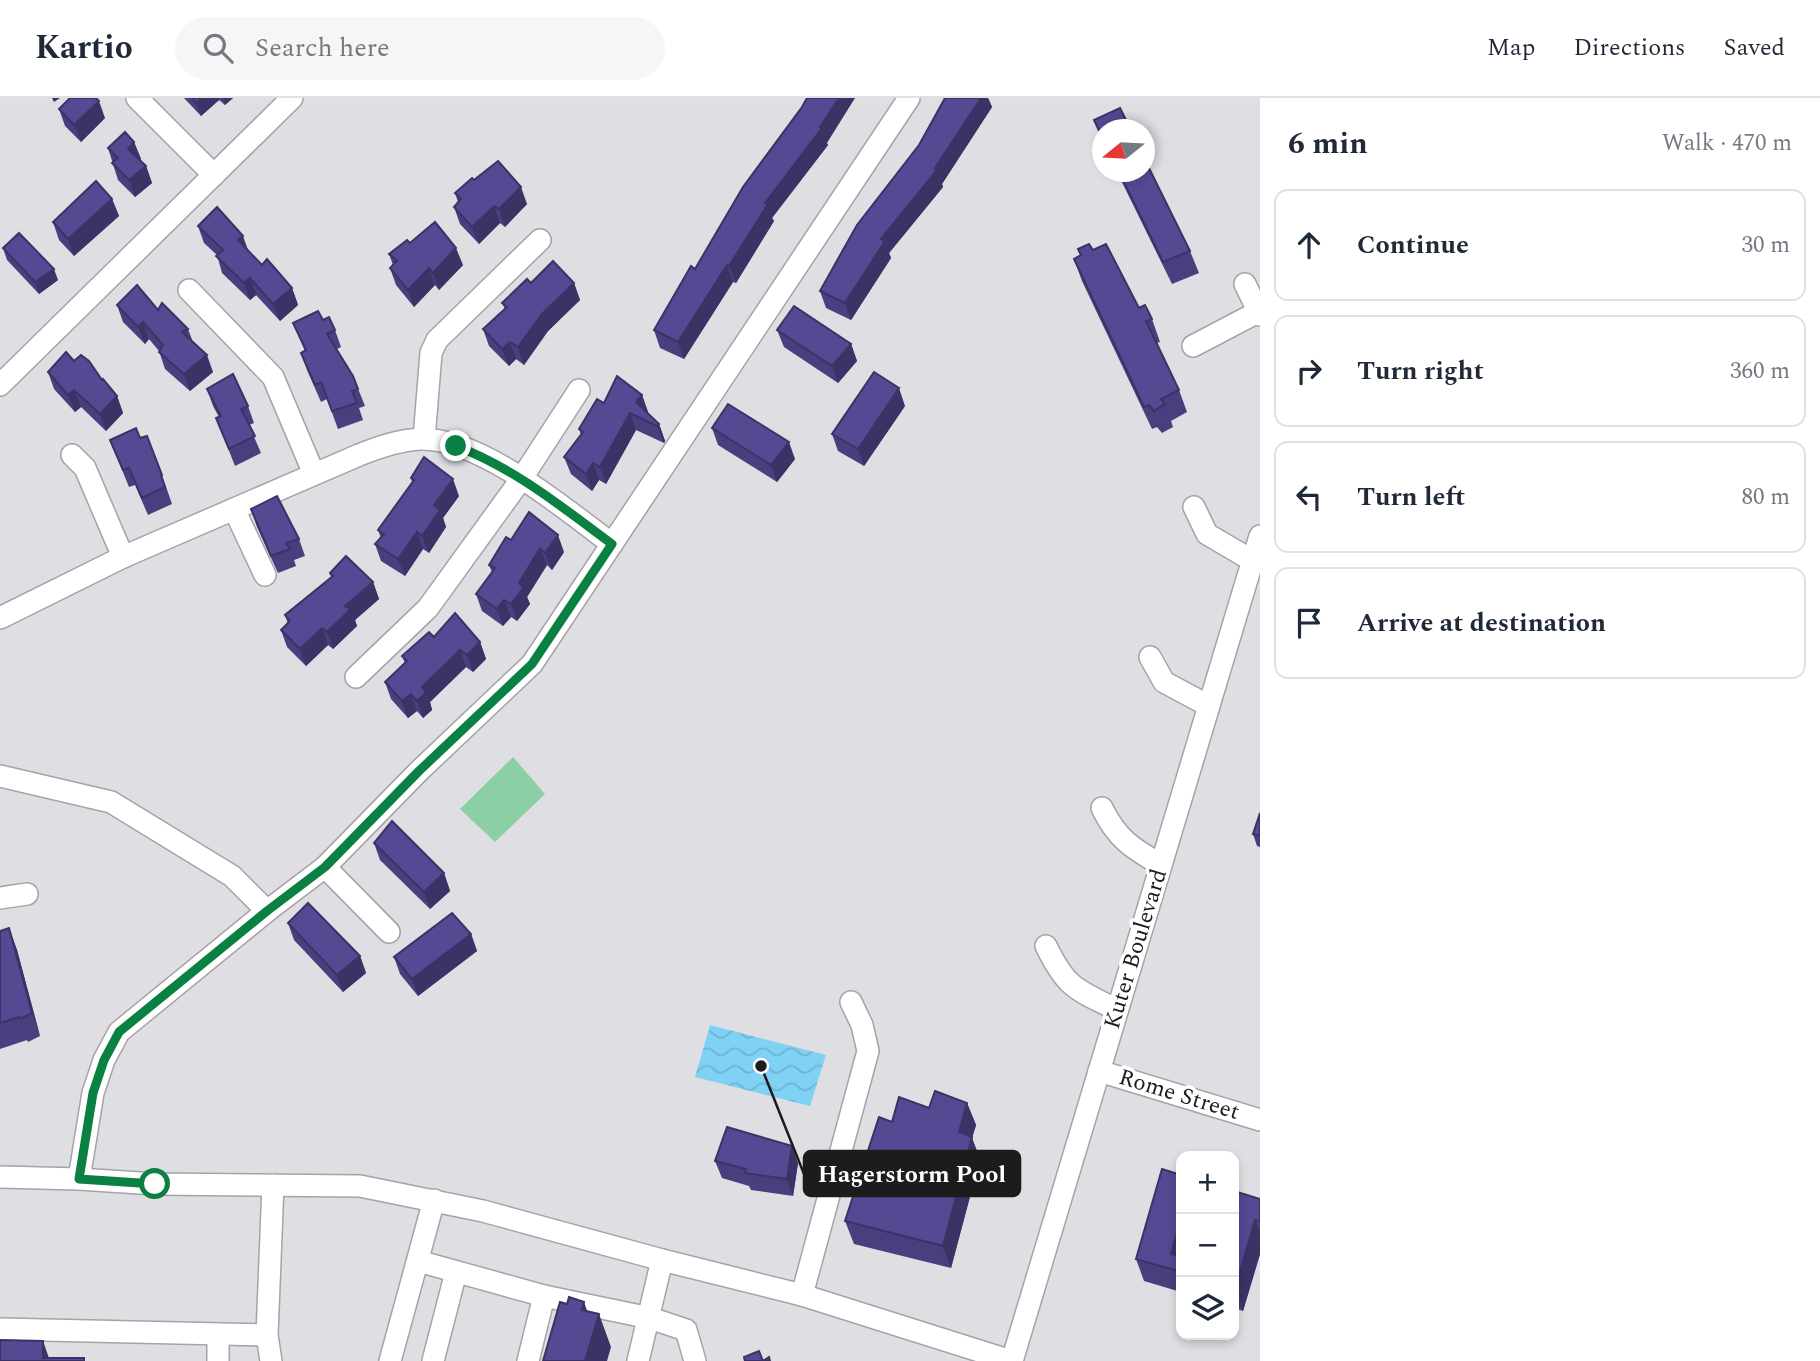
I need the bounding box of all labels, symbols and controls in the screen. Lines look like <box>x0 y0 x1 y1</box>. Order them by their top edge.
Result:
search box <box>175 17 665 80</box>
text: Kartio <box>35 23 133 73</box>
text: Search here <box>255 28 390 68</box>
icon: search <box>199 29 237 67</box>
text: Map <box>1487 30 1535 66</box>
text: Directions <box>1573 30 1685 66</box>
text: Saved <box>1723 30 1785 66</box>
north arrow <box>1092 119 1155 182</box>
text: 6 min <box>1288 121 1368 167</box>
text: Walk · 470 m <box>1662 126 1792 161</box>
text: Continue <box>1357 225 1469 265</box>
icon: ahead <box>1290 226 1328 264</box>
text: 30 m <box>1741 228 1790 263</box>
text: Turn right <box>1357 351 1484 391</box>
icon: right <box>1290 352 1328 390</box>
text: 360 m <box>1730 354 1790 389</box>
route end <box>440 430 471 461</box>
text: Turn left <box>1357 477 1465 517</box>
icon: left <box>1290 478 1328 516</box>
text: 80 m <box>1741 480 1790 515</box>
text: Arrive at destination <box>1357 603 1606 643</box>
icon: arrive <box>1290 604 1328 642</box>
street label: Kuter Boulevard <box>1095 864 1177 1033</box>
street label: Rome Street <box>1114 1060 1244 1130</box>
callout: Hagerstorm Pool <box>804 1151 1020 1196</box>
map controls <box>1176 1151 1239 1340</box>
button: + <box>1176 1151 1239 1214</box>
text: Hagerstorm Pool <box>818 1157 1006 1193</box>
route start <box>139 1168 170 1199</box>
button: − <box>1176 1214 1239 1277</box>
button: layers <box>1176 1277 1239 1340</box>

